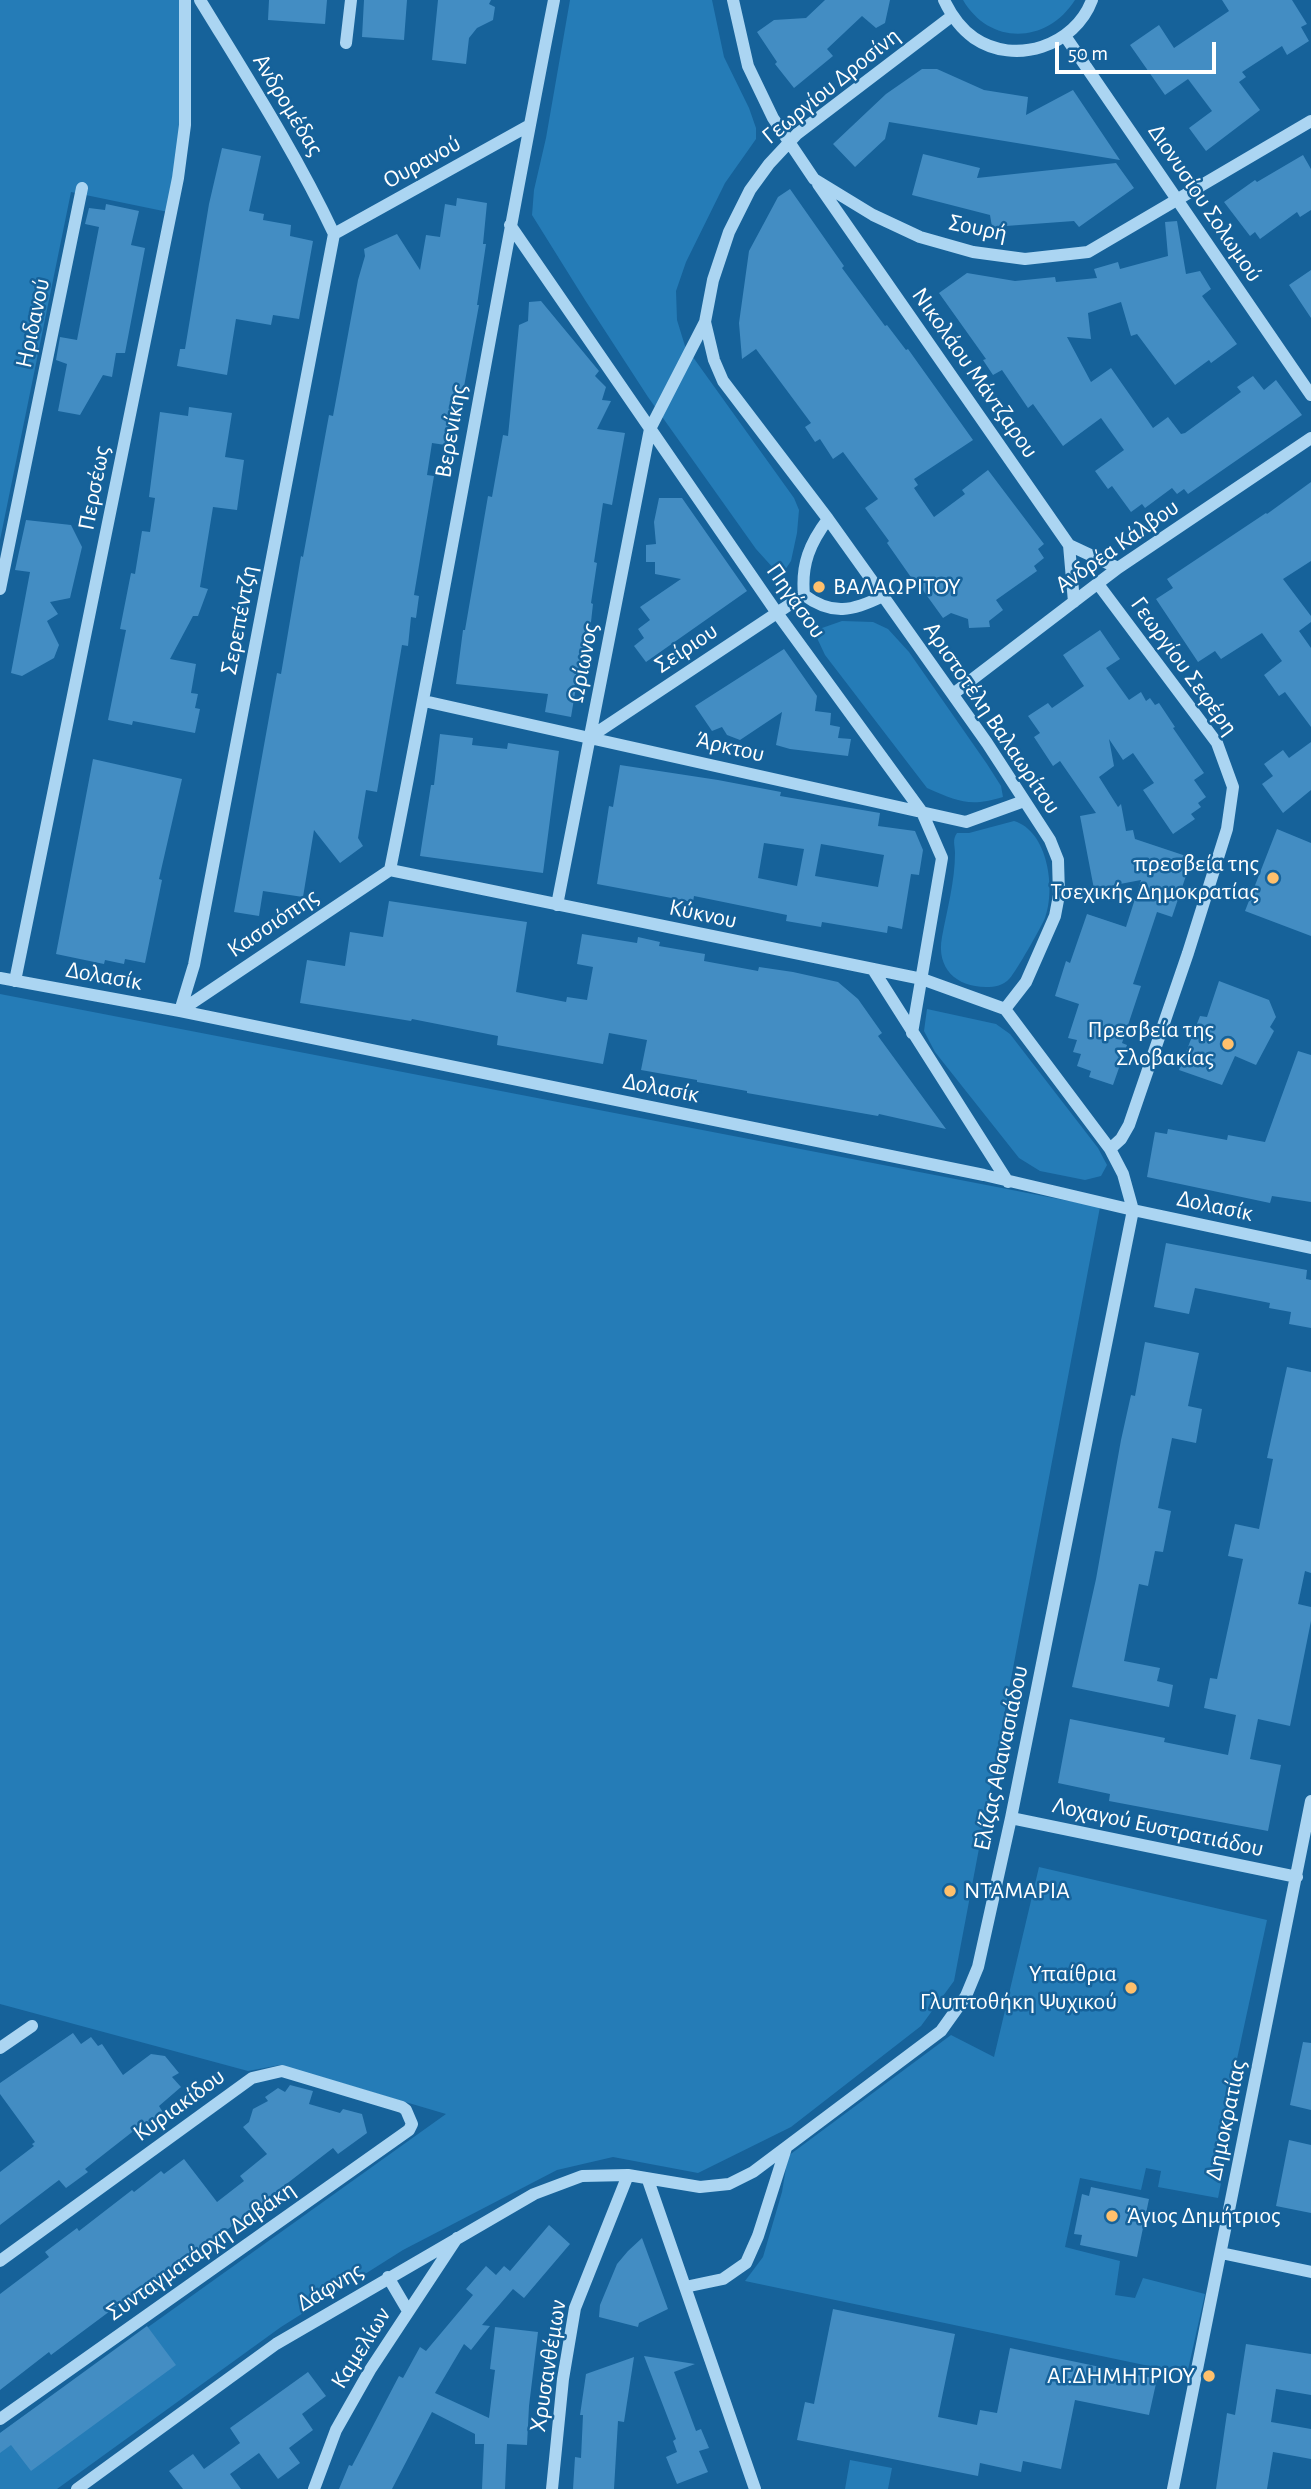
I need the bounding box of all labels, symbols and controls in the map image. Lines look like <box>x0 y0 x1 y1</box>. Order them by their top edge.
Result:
street label: Γεωργίου Δροσίνη <box>756 22 906 150</box>
scale bar <box>1059 28 1220 72</box>
text: 50 m <box>1068 43 1108 64</box>
street label: Ανδρομέδας <box>246 49 330 161</box>
street label: Διονυσίου Σολωμού <box>1141 118 1269 288</box>
street label: Ουρανού <box>378 129 466 195</box>
street label: Σουρή <box>946 208 1010 248</box>
street label: Ηριδανού <box>9 276 57 370</box>
street label: Νικολάου Μάντζαρου <box>905 282 1045 464</box>
street label: Βερενίκης <box>429 382 473 480</box>
street label: Περσέως <box>72 443 116 533</box>
street label: Ανδρέα Κάλβου <box>1049 493 1185 599</box>
street label: Πηγάσου <box>760 558 832 644</box>
street label: Σερεπέντζη <box>214 563 264 677</box>
place label: ΒΑΛΑΩΡΙΤΟΥ <box>833 573 961 601</box>
marker: ΒΑΛΑΩΡΙΤΟΥ <box>811 579 827 595</box>
street label: Γεωργίου Σεφέρη <box>1124 591 1244 741</box>
street label: Σείριου <box>649 616 723 680</box>
street label: Αριστοτέλη Βαλαωρίτου <box>917 617 1067 819</box>
street label: Ωρίωνος <box>561 620 605 706</box>
street label: Άρκτου <box>693 725 767 769</box>
place label: πρεσβεία της Τσεχικής Δημοκρατίας <box>1050 850 1259 906</box>
marker: πρεσβεία της Τσεχικής Δημοκρατίας <box>1265 870 1281 886</box>
street label: Κασσιόπης <box>222 882 324 964</box>
street label: Κύκνου <box>666 893 740 935</box>
street label: Δολασίκ <box>63 955 145 997</box>
place label: Πρεσβεία της Σλοβακίας <box>1088 1016 1214 1072</box>
marker: Πρεσβεία της Σλοβακίας <box>1220 1036 1236 1052</box>
street label: Δολασίκ <box>620 1066 702 1110</box>
street label: Δολασίκ <box>1174 1184 1256 1228</box>
street label: Ελίζας Αθανασιάδου <box>967 1663 1035 1853</box>
street label: Λοχαγού Ευστρατιάδου <box>1050 1791 1266 1863</box>
place label: ΝΤΑΜΑΡΙΑ <box>964 1877 1070 1905</box>
marker: ΝΤΑΜΑΡΙΑ <box>942 1883 958 1899</box>
place label: Υπαίθρια Γλυπτοθήκη Ψυχικού <box>920 1960 1117 2016</box>
marker: Υπαίθρια Γλυπτοθήκη Ψυχικού <box>1123 1980 1139 1996</box>
street label: Δημοκρατίας <box>1199 2057 1253 2183</box>
street label: Κυριακίδου <box>128 2062 230 2148</box>
street label: Συνταγματάρχη Δαβάκη <box>101 2175 301 2327</box>
place label: Άγιος Δημήτριος <box>1126 2202 1281 2230</box>
marker: Άγιος Δημήτριος <box>1104 2208 1120 2224</box>
street label: Δάφνης <box>291 2256 369 2318</box>
street label: Χρυσανθέμων <box>523 2298 573 2434</box>
street label: Καμελίων <box>325 2302 397 2394</box>
place label: ΑΓ.ΔΗΜΗΤΡΙΟΥ <box>1047 2362 1195 2390</box>
marker: ΑΓ.ΔΗΜΗΤΡΙΟΥ <box>1201 2368 1217 2384</box>

